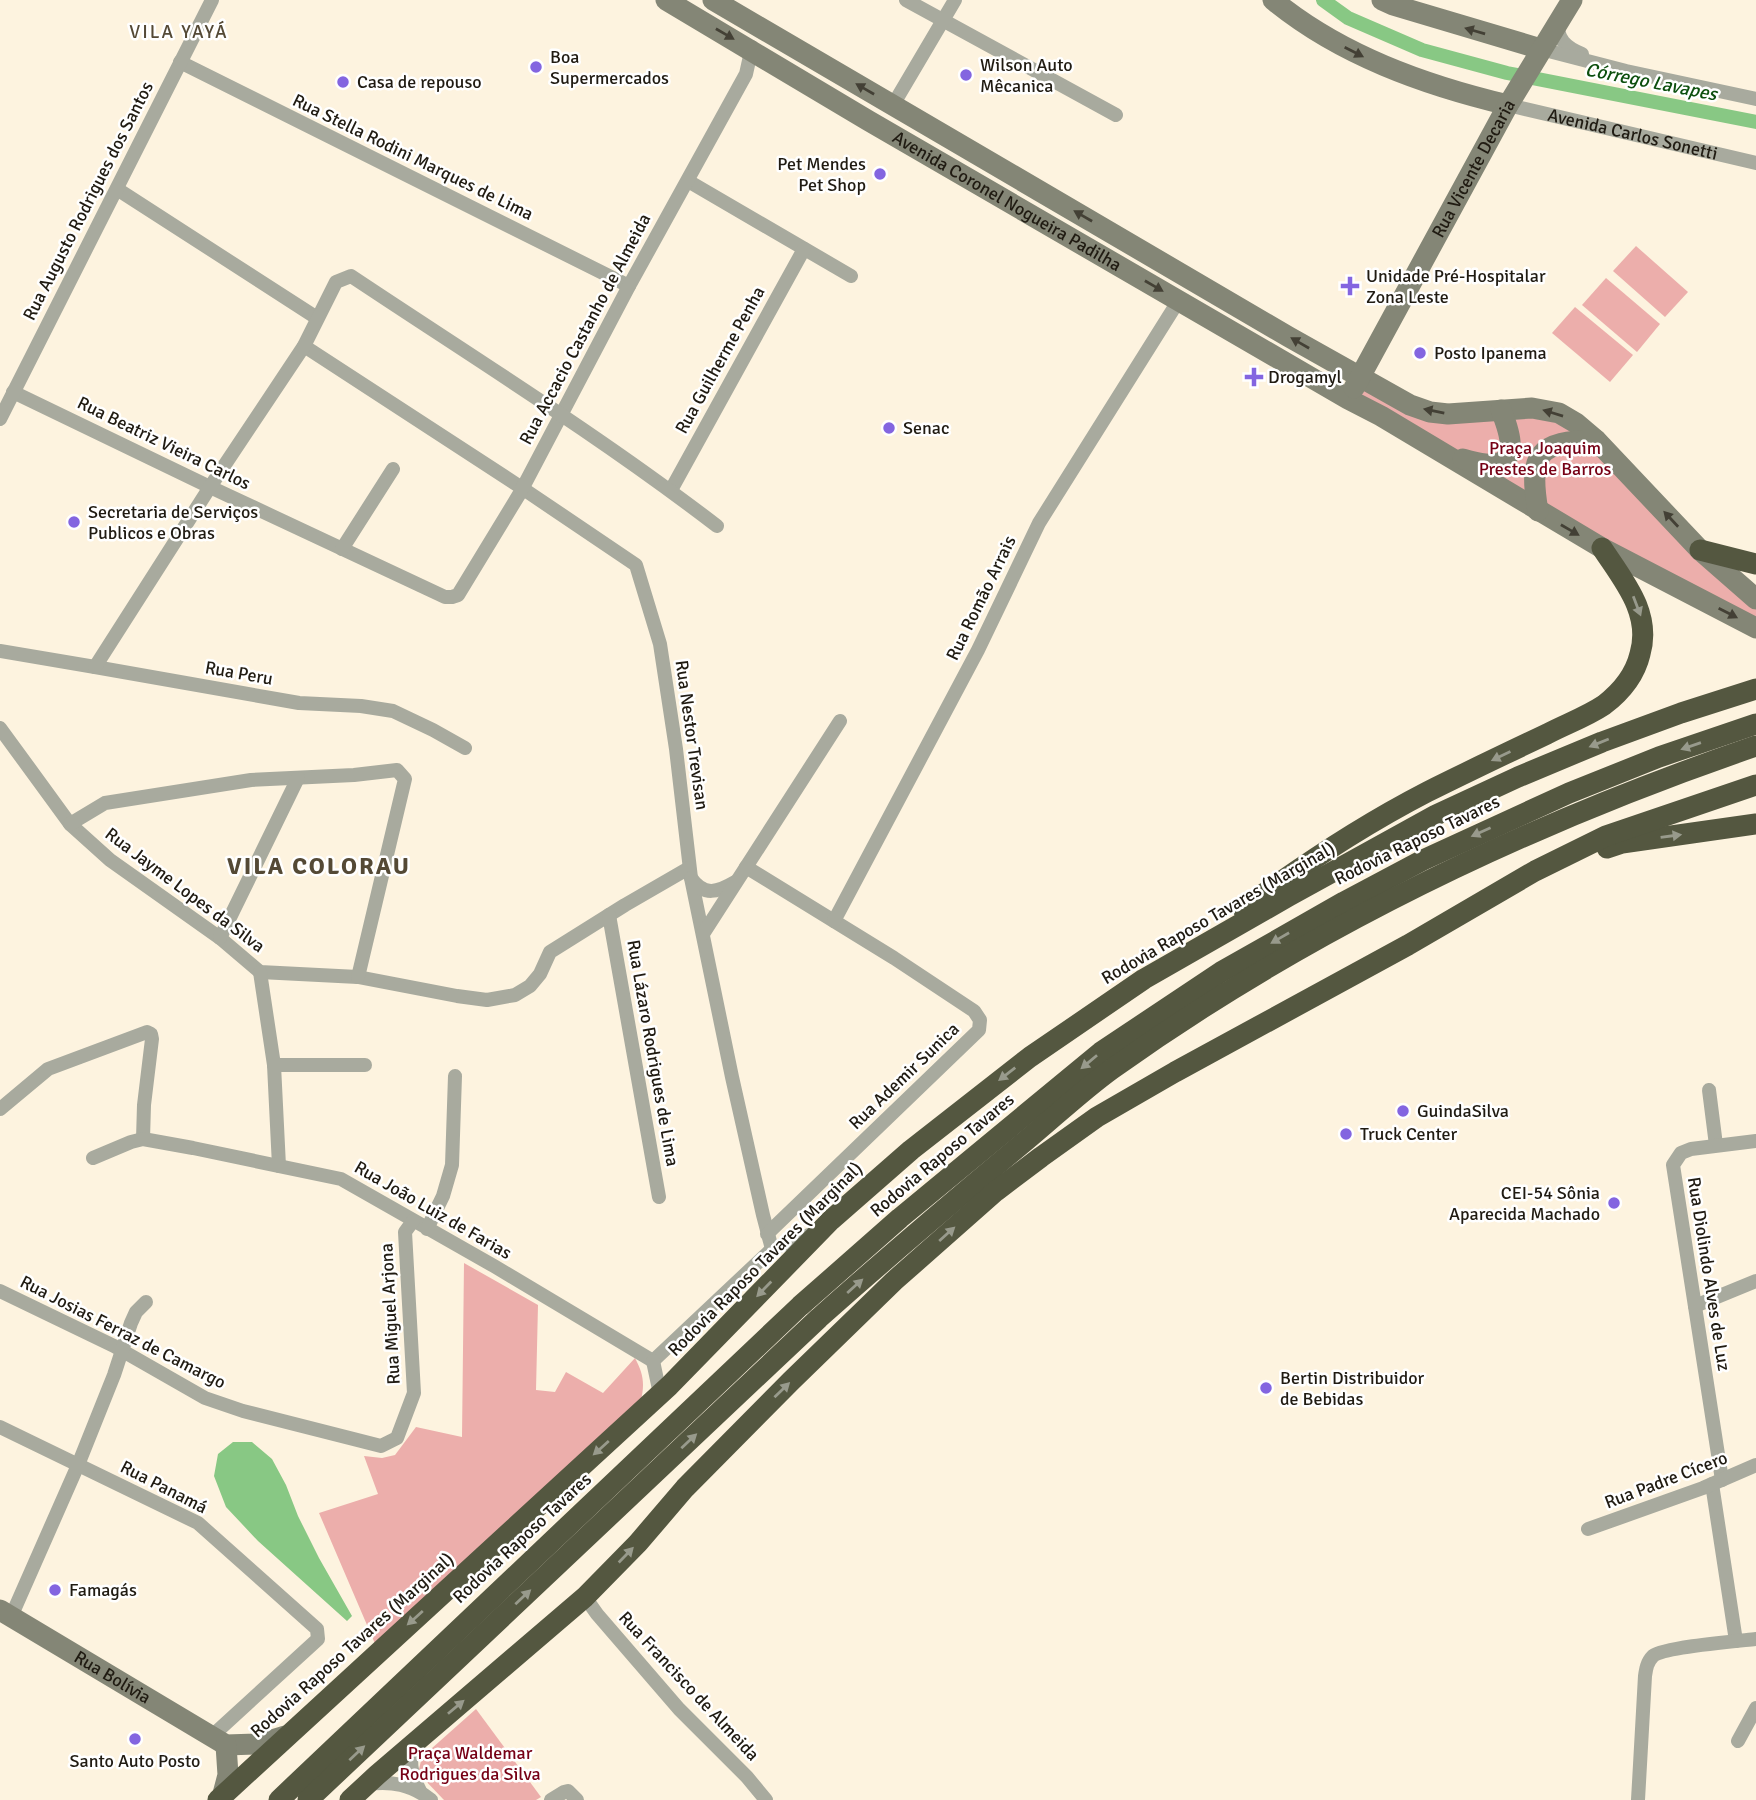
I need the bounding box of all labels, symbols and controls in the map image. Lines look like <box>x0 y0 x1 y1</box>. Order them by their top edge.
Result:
district label: VILA YAYÁ <box>129 20 229 44</box>
one-way arrow <box>1464 25 1485 35</box>
one-way arrow <box>716 28 735 40</box>
place label: Boa Supermercados <box>550 46 669 89</box>
one-way arrow <box>1344 46 1364 58</box>
place label: Wilson Auto Mêcanica <box>980 54 1073 97</box>
water label: Córrego Lavapes <box>1583 57 1721 107</box>
marker: Boa Supermercados <box>528 59 544 75</box>
marker: Wilson Auto Mêcanica <box>958 67 974 83</box>
place label: Casa de repouso <box>357 71 482 93</box>
marker: Casa de repouso <box>335 74 351 90</box>
street label: Rua Augusto Rodrigues dos Santos <box>18 78 158 324</box>
one-way arrow <box>856 83 875 95</box>
street label: Rua Stella Rodini Marques de Lima <box>289 89 537 225</box>
street label: Rua Vicente Decaria <box>1427 95 1520 241</box>
street label: Avenida Carlos Sonetti <box>1546 104 1720 165</box>
street label: Avenida Coronel Nogueira Padilha <box>889 126 1125 276</box>
place label: Pet Mendes Pet Shop <box>777 153 866 196</box>
marker: Pet Mendes Pet Shop <box>872 166 888 182</box>
street label: Rua Accacio Castanho de Almeida <box>515 210 655 448</box>
one-way arrow <box>1073 210 1092 223</box>
place label: Unidade Pré-Hospitalar Zona Leste <box>1366 265 1546 308</box>
marker: Unidade Pré-Hospitalar Zona Leste <box>1340 276 1360 296</box>
one-way arrow <box>1144 279 1164 291</box>
street label: Rua Guilherme Penha <box>670 282 770 438</box>
one-way arrow <box>1291 337 1310 349</box>
place label: Posto Ipanema <box>1434 342 1547 364</box>
marker: Posto Ipanema <box>1412 345 1428 361</box>
place label: Drogamyl <box>1268 366 1342 388</box>
marker: Drogamyl <box>1246 369 1262 385</box>
street label: Rua Beatriz Vieira Carlos <box>74 392 254 495</box>
one-way arrow <box>1423 406 1445 417</box>
one-way arrow <box>1542 407 1563 417</box>
place label: Senac <box>903 417 949 439</box>
marker: Senac <box>881 420 897 436</box>
park label: Praça Joaquim Prestes de Barros <box>1479 437 1611 480</box>
place label: Secretaria de Serviços Publicos e Obras <box>88 501 258 544</box>
one-way arrow <box>1663 511 1679 528</box>
marker: Secretaria de Serviços Publicos e Obras <box>66 514 82 530</box>
one-way arrow <box>1560 523 1580 535</box>
street label: Rua Romão Arrais <box>941 532 1021 664</box>
one-way arrow <box>1632 596 1643 617</box>
one-way arrow <box>1718 607 1738 619</box>
street label: Rua Peru <box>203 656 275 690</box>
street label: Rua Nestor Trevisan <box>671 659 713 811</box>
one-way arrow <box>1588 738 1609 749</box>
one-way arrow <box>1681 741 1702 752</box>
one-way arrow <box>1491 750 1511 761</box>
street label: Rodovia Raposo Tavares <box>1331 790 1503 890</box>
street label: Rua Jayme Lopes da Silva <box>101 823 269 957</box>
one-way arrow <box>1471 826 1491 838</box>
one-way arrow <box>1660 830 1682 841</box>
street label: Rodovia Raposo Tavares (Marginal) <box>1097 837 1339 989</box>
district label: VILA COLORAU <box>227 851 411 881</box>
one-way arrow <box>1270 932 1289 944</box>
street label: Rua Lázaro Rodrigues de Lima <box>622 938 684 1168</box>
street label: Rua Ademir Sunica <box>844 1018 964 1134</box>
one-way arrow <box>1080 1054 1097 1069</box>
one-way arrow <box>999 1067 1017 1082</box>
street label: Rodovia Raposo Tavares <box>865 1088 1019 1222</box>
place label: GuindaSilva <box>1417 1100 1509 1122</box>
marker: GuindaSilva <box>1395 1103 1411 1119</box>
place label: Truck Center <box>1360 1123 1458 1145</box>
marker: Truck Center <box>1338 1126 1354 1142</box>
street label: Rua João Luiz de Farias <box>350 1156 516 1264</box>
street label: Rodovia Raposo Tavares (Marginal) <box>663 1157 867 1361</box>
street label: Rua Diolindo Alves de Luz <box>1683 1175 1735 1373</box>
place label: CEI-54 Sônia Aparecida Machado <box>1449 1182 1600 1225</box>
marker: CEI-54 Sônia Aparecida Machado <box>1606 1195 1622 1211</box>
one-way arrow <box>939 1227 956 1242</box>
street label: Rua Miguel Arjona <box>375 1243 405 1385</box>
street label: Rua Josias Ferraz de Camargo <box>17 1270 229 1394</box>
one-way arrow <box>846 1278 864 1294</box>
one-way arrow <box>755 1281 772 1298</box>
place label: Bertin Distribuidor de Bebidas <box>1280 1367 1425 1410</box>
marker: Bertin Distribuidor de Bebidas <box>1258 1380 1274 1396</box>
one-way arrow <box>773 1382 790 1398</box>
one-way arrow <box>680 1433 697 1450</box>
one-way arrow <box>593 1440 610 1456</box>
street label: Rua Padre Cícero <box>1601 1446 1731 1514</box>
street label: Rua Panamá <box>117 1456 211 1518</box>
street label: Rodovia Raposo Tavares <box>448 1468 596 1608</box>
one-way arrow <box>617 1547 633 1564</box>
street label: Rodovia Raposo Tavares (Marginal) <box>246 1548 458 1742</box>
place label: Famagás <box>69 1579 137 1601</box>
marker: Famagás <box>47 1582 63 1598</box>
one-way arrow <box>514 1590 531 1606</box>
street label: Rua Francisco de Almeida <box>614 1607 764 1765</box>
one-way arrow <box>406 1610 424 1626</box>
street label: Rua Bolívia <box>70 1646 155 1709</box>
one-way arrow <box>448 1700 465 1715</box>
marker: Santo Auto Posto <box>127 1731 143 1747</box>
park label: Praça Waldemar Rodrigues da Silva <box>399 1742 541 1785</box>
one-way arrow <box>348 1745 366 1761</box>
place label: Santo Auto Posto <box>70 1750 200 1772</box>

